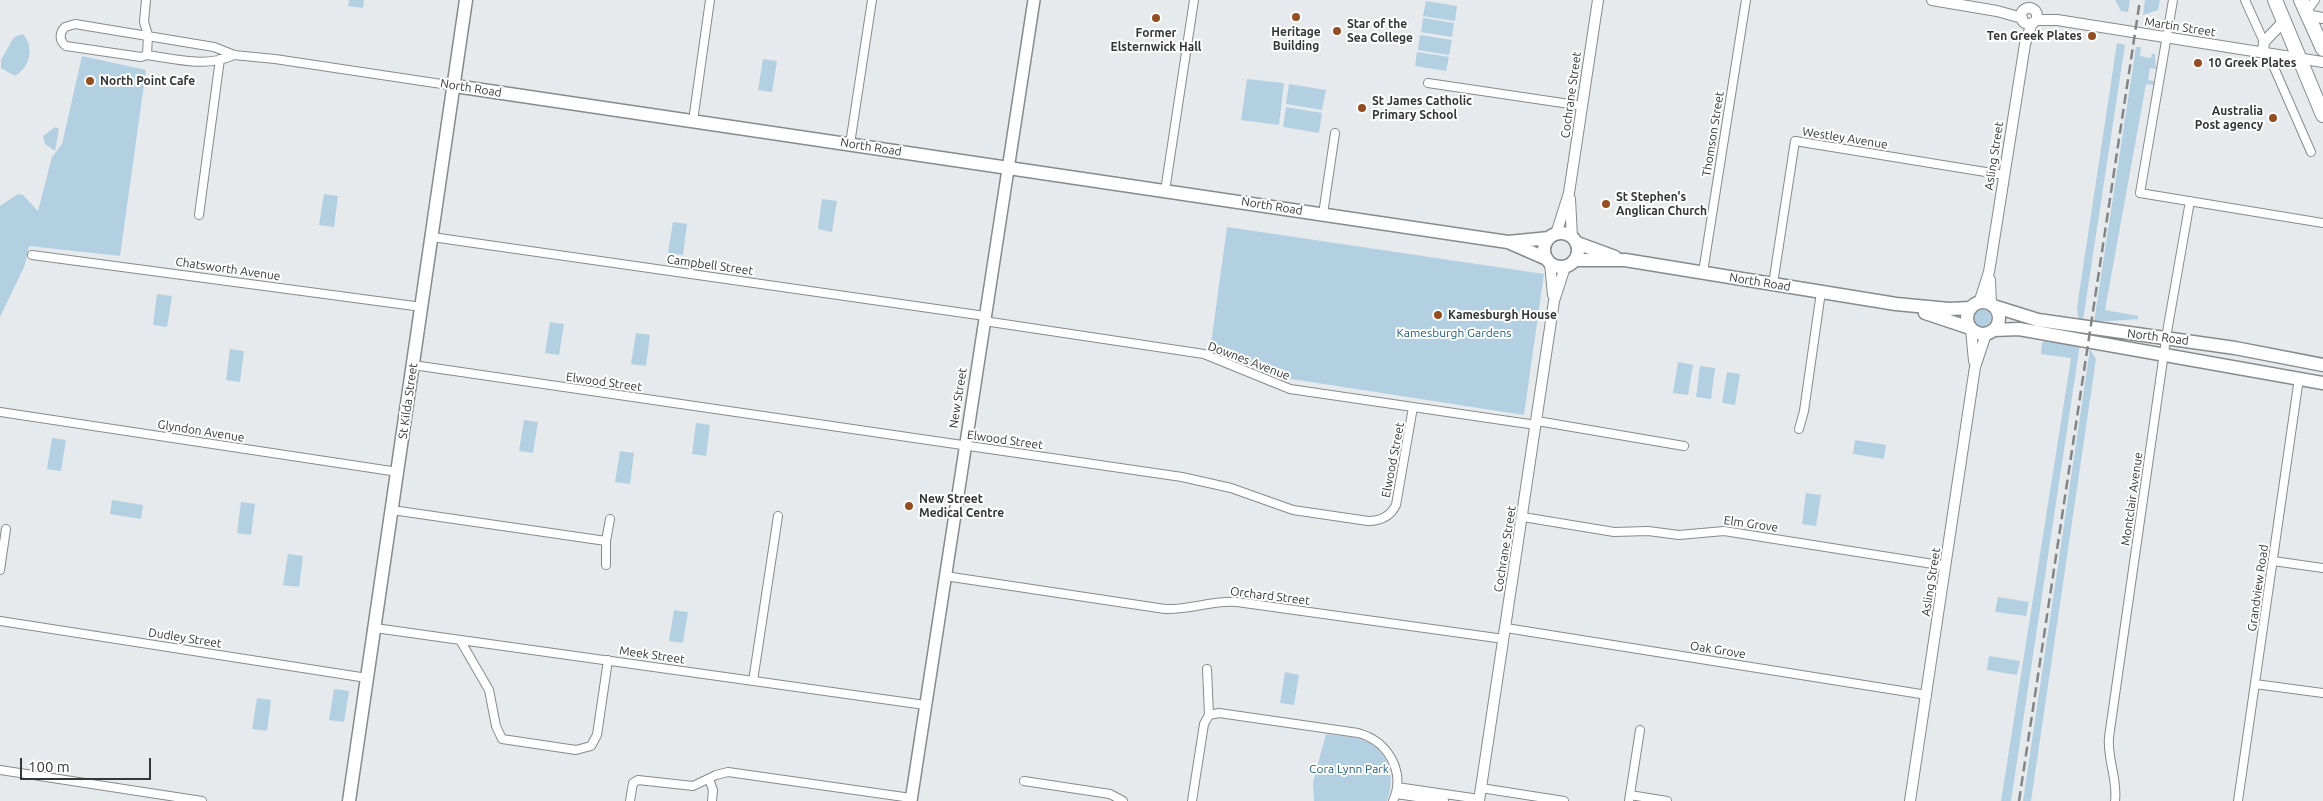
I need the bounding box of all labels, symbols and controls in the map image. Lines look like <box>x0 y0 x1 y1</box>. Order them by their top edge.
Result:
marker: Heritage Building <box>1290 11 1302 23</box>
marker: Former Elsternwick Hall <box>1150 12 1162 24</box>
street label: Martin Street <box>2143 14 2217 40</box>
place label: Star of the Sea College <box>1347 17 1413 45</box>
place label: Heritage Building <box>1271 25 1321 53</box>
marker: Star of the Sea College <box>1331 25 1343 37</box>
place label: Former Elsternwick Hall <box>1111 26 1201 54</box>
place label: Ten Greek Plates <box>1987 29 2082 43</box>
marker: Ten Greek Plates <box>2086 30 2098 42</box>
street label: Cochrane Street <box>1558 51 1584 139</box>
place label: 10 Greek Plates <box>2208 56 2296 70</box>
marker: 10 Greek Plates <box>2192 57 2204 69</box>
place label: North Point Cafe <box>100 74 195 88</box>
marker: North Point Cafe <box>84 75 96 87</box>
street label: North Road <box>439 76 503 100</box>
street label: Thomson Street <box>1699 90 1727 178</box>
place label: St James Catholic Primary School <box>1372 94 1472 122</box>
marker: St James Catholic Primary School <box>1356 102 1368 114</box>
place label: Australia Post agency <box>2195 104 2263 132</box>
marker: Australia Post agency <box>2267 112 2279 124</box>
street label: Asling Street <box>1981 121 2007 191</box>
street label: Westley Avenue <box>1801 124 1889 152</box>
street label: North Road <box>839 135 903 159</box>
place label: St Stephen's Anglican Church <box>1616 190 1707 218</box>
street label: North Road <box>1240 194 1304 218</box>
marker: St Stephen's Anglican Church <box>1600 198 1612 210</box>
street label: Campbell Street <box>666 252 754 278</box>
street label: Chatsworth Avenue <box>175 255 281 283</box>
street label: North Road <box>1728 270 1792 294</box>
place label: Kamesburgh House <box>1448 308 1557 322</box>
marker: Kamesburgh House <box>1432 309 1444 321</box>
park label: Kamesburgh Gardens <box>1397 326 1511 340</box>
street label: North Road <box>2126 326 2190 348</box>
street label: Downes Avenue <box>1206 339 1292 383</box>
street label: St Kilda Street <box>396 362 420 440</box>
street label: New Street <box>946 367 970 429</box>
street label: Elwood Street <box>565 370 643 394</box>
street label: Glyndon Avenue <box>157 417 245 445</box>
street label: Elwood Street <box>1379 421 1407 499</box>
street label: Elwood Street <box>966 428 1044 452</box>
street label: Montclair Avenue <box>2118 451 2146 547</box>
place label: New Street Medical Centre <box>919 492 1004 520</box>
marker: New Street Medical Centre <box>903 500 915 512</box>
street label: Cochrane Street <box>1491 505 1519 593</box>
street label: Elm Grove <box>1723 513 1779 535</box>
street label: Grandview Road <box>2245 544 2271 632</box>
street label: Asling Street <box>1918 547 1944 617</box>
street label: Orchard Street <box>1229 584 1311 608</box>
street label: Dudley Street <box>147 625 223 651</box>
street label: Oak Grove <box>1689 638 1747 662</box>
street label: Meek Street <box>618 643 686 667</box>
scale bar <box>22 748 154 780</box>
text: 100 m <box>28 758 70 775</box>
park label: Cora Lynn Park <box>1309 762 1389 776</box>

